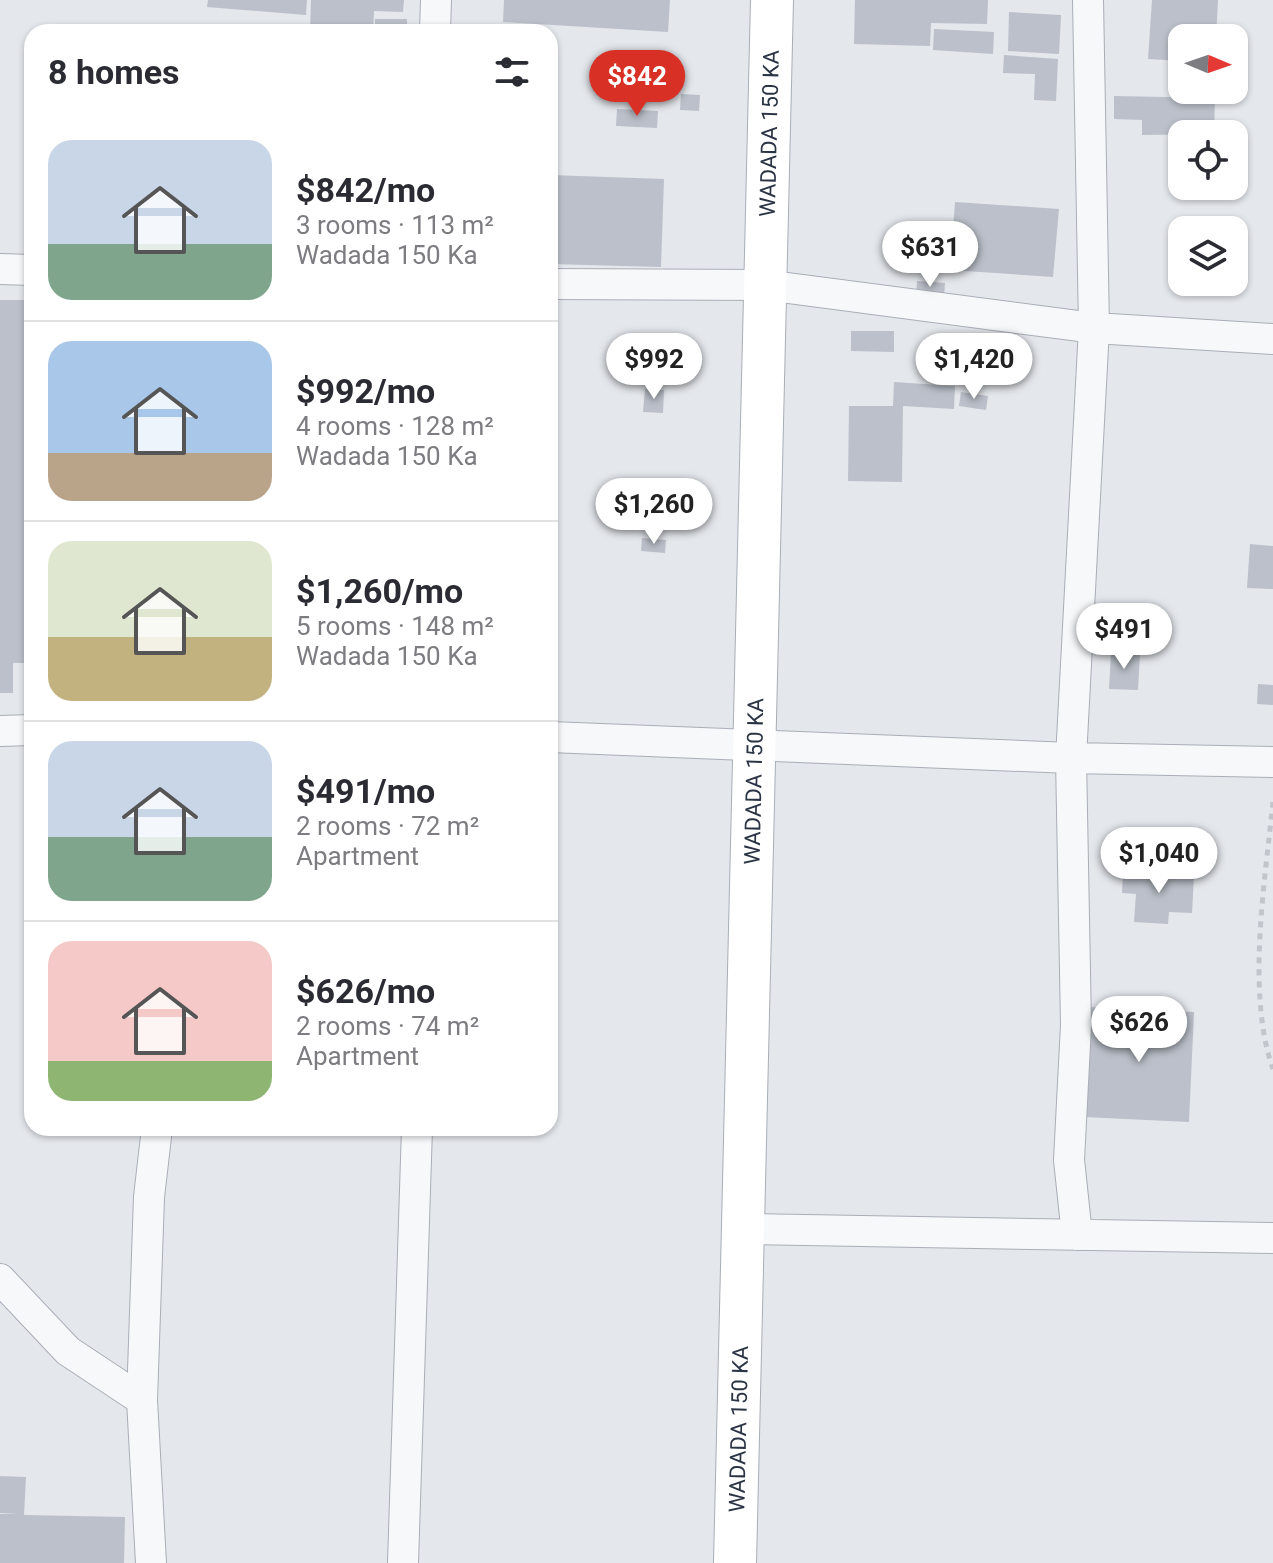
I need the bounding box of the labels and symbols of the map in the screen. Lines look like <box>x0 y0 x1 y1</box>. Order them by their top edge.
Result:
north arrow <box>1168 24 1248 104</box>
street label: WADADA 150 KA <box>755 49 784 217</box>
pin: $842 <box>590 50 684 118</box>
pin: $631 <box>883 221 977 289</box>
pin: $992 <box>607 333 701 401</box>
pin: $1,420 <box>909 333 1039 401</box>
pin: $1,260 <box>589 478 719 546</box>
pin: $491 <box>1077 603 1171 671</box>
street label: WADADA 150 KA <box>740 697 768 865</box>
pin: $1,040 <box>1094 827 1224 895</box>
pin: $626 <box>1092 996 1186 1064</box>
street label: WADADA 150 KA <box>724 1345 753 1513</box>

